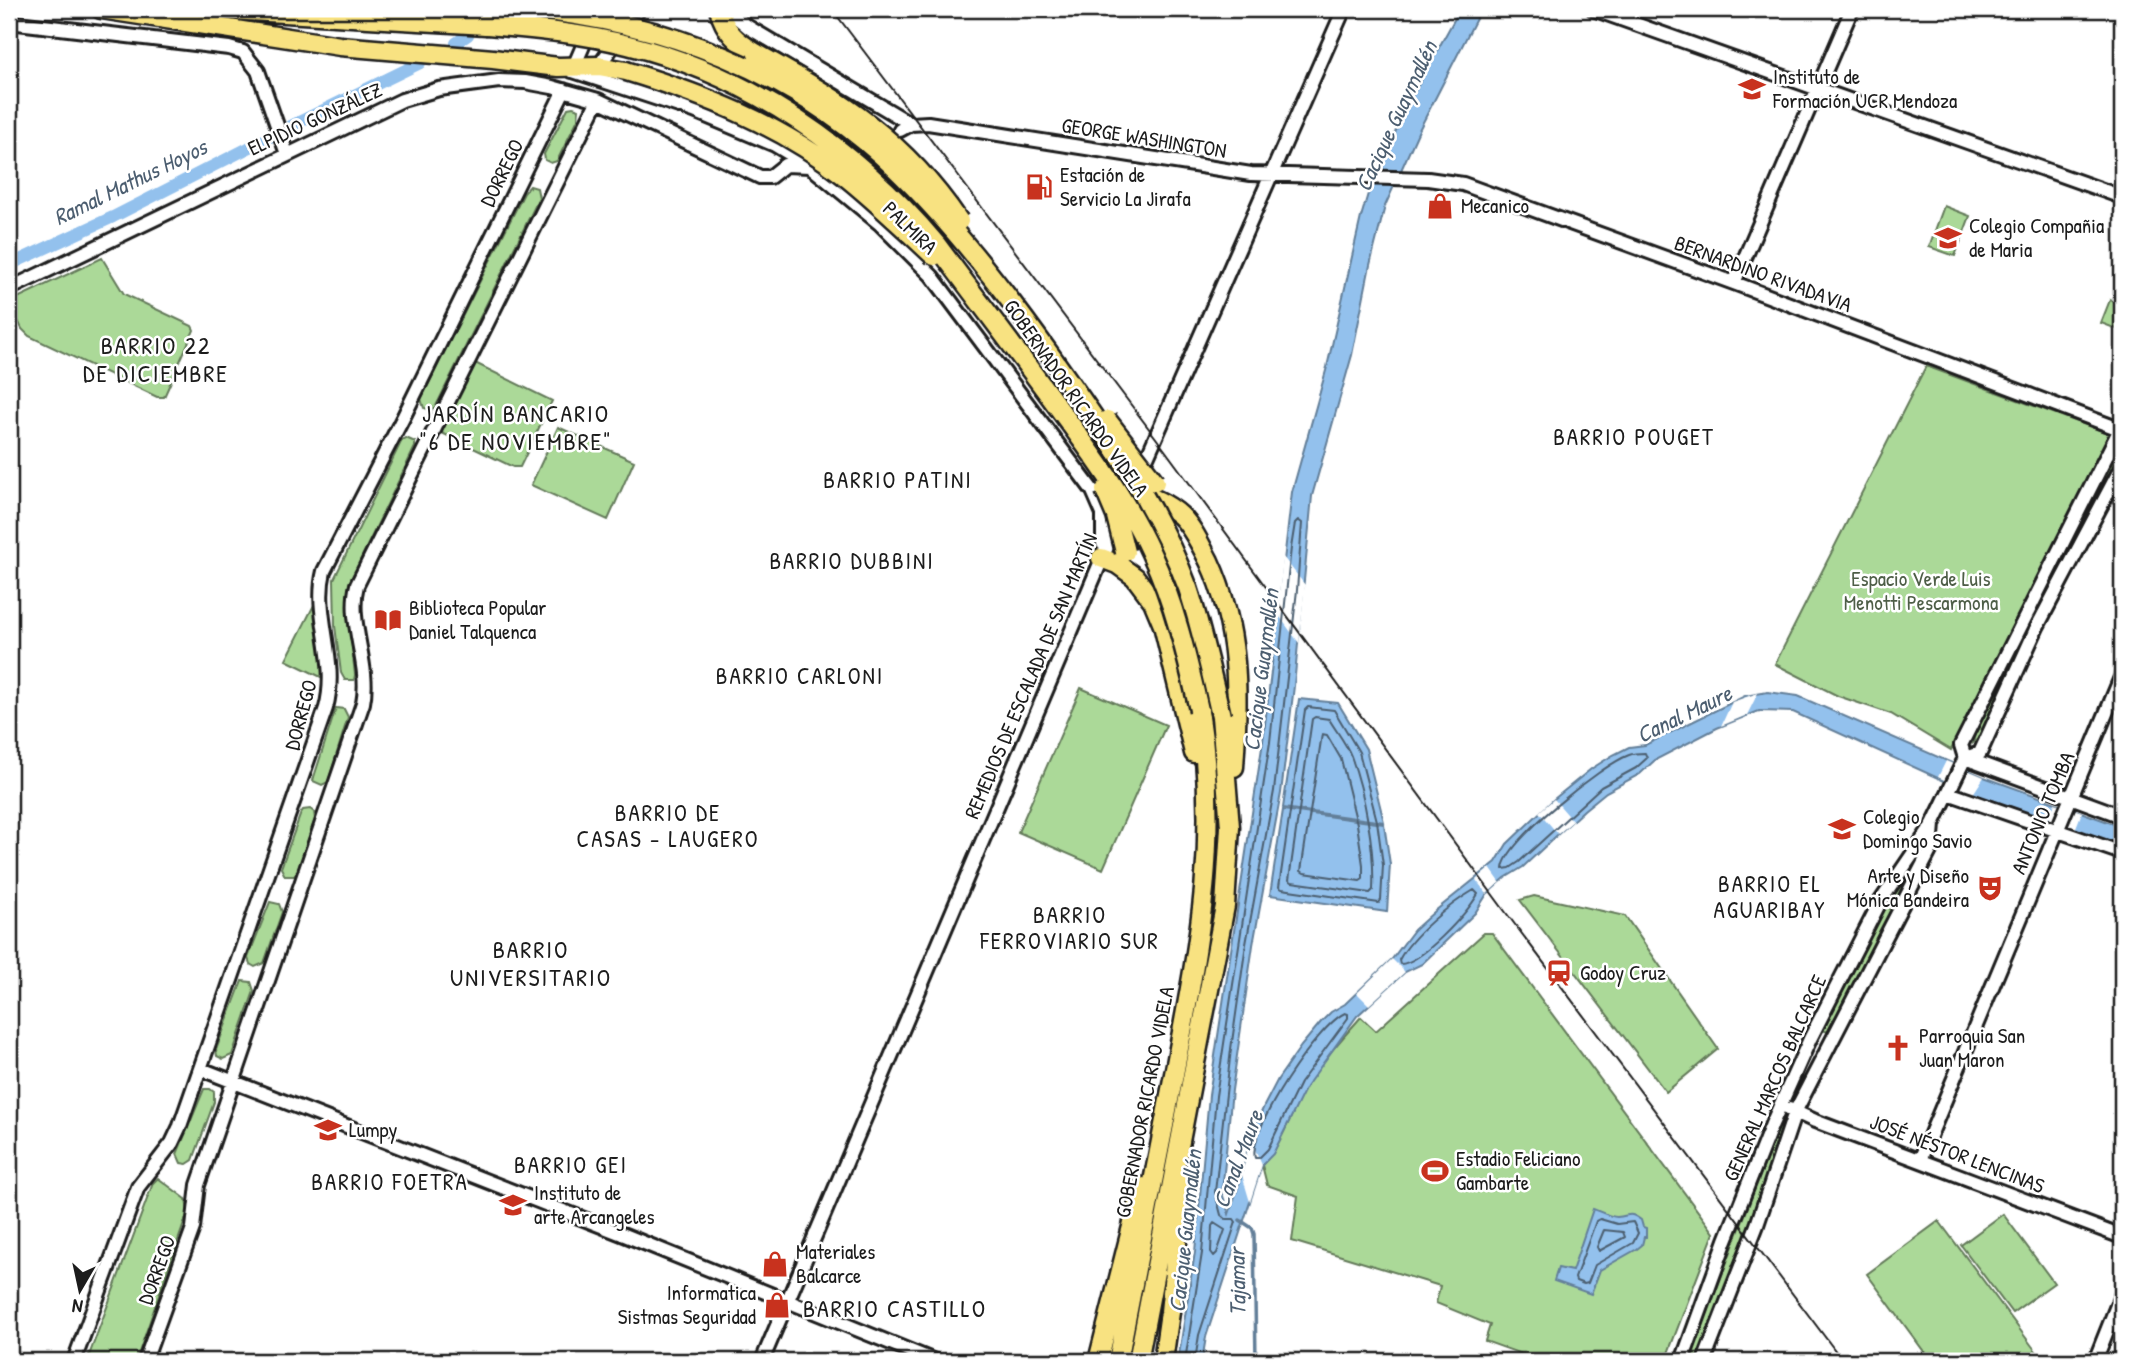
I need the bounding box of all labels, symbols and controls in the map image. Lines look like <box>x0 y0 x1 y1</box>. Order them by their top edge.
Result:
water label: Cacique Guaymallén <box>1347 34 1446 197</box>
place label: Instituto de Formación UCR Mendoza <box>1772 62 1957 115</box>
school or university icon: Instituto de Formación UCR Mendoza <box>1737 74 1767 104</box>
street label: ELPIDIO GONZÁLEZ <box>243 75 387 162</box>
street label: GEORGE WASHINGTON <box>1060 110 1228 165</box>
water label: Ramal Mathus Hoyos <box>48 130 214 233</box>
street label: DORREGO <box>473 134 530 211</box>
place label: Estación de Servicio La Jirafa <box>1060 160 1191 213</box>
fuel station icon: Estación de Servicio La Jirafa <box>1024 172 1054 202</box>
shop icon: Mecanico <box>1425 191 1455 221</box>
place label: Mecanico <box>1461 191 1529 220</box>
street label: PALMIRA <box>877 195 944 261</box>
place label: Colegio Compañia de Maria <box>1969 211 2104 264</box>
school or university icon: Colegio Compañia de Maria <box>1933 223 1963 253</box>
street label: BERNARDINO RIVADAVIA <box>1670 228 1856 319</box>
street label: GOBERNADOR RICARDO VIDELA <box>997 293 1156 502</box>
district label: BARRIO 22 DE DICIEMBRE <box>83 329 229 389</box>
district label: JARDÍN BANCARIO "6 DE NOVIEMBRE" <box>420 397 612 457</box>
district label: BARRIO POUGET <box>1553 421 1715 452</box>
district label: BARRIO PATINI <box>823 464 973 495</box>
street label: REMEDIOS DE ESCALADA DE SAN MARTÍN <box>957 529 1104 823</box>
district label: BARRIO DUBBINI <box>769 545 935 576</box>
park label: Espacio Verde Luis Menotti Pescarmona <box>1844 564 1998 617</box>
water label: Cacique Guaymallén <box>1235 586 1287 753</box>
place label: Biblioteca Popular Daniel Talquenca <box>409 593 546 646</box>
library icon: Biblioteca Popular Daniel Talquenca <box>373 605 403 635</box>
district label: BARRIO CARLONI <box>716 660 884 691</box>
street label: DORREGO <box>277 676 324 753</box>
water label: Canal Maure <box>1631 677 1737 750</box>
street label: ANTONIO TOMBA <box>2004 747 2081 879</box>
district label: BARRIO DE CASAS - LAUGERO <box>577 797 759 854</box>
place label: Colegio Domingo Savio <box>1863 802 1972 855</box>
school or university icon: Colegio Domingo Savio <box>1827 814 1857 844</box>
place label: Arte y Diseño Mónica Bandeira <box>1847 861 1969 914</box>
district label: BARRIO EL AGUARIBAY <box>1713 868 1827 925</box>
theatre icon: Arte y Diseño Mónica Bandeira <box>1975 873 2005 903</box>
district label: BARRIO FERROVIARIO SUR <box>979 899 1160 956</box>
district label: BARRIO UNIVERSITARIO <box>450 933 612 993</box>
station icon: Godoy Cruz <box>1544 958 1574 988</box>
place label: Godoy Cruz <box>1580 958 1666 987</box>
street label: GENERAL MARCOS BALCARCE <box>1716 970 1833 1186</box>
street label: GOBERNADOR RICARDO VIDELA <box>1108 984 1181 1220</box>
place label: Parroquia San Juan Maron <box>1919 1021 2025 1074</box>
church icon: Parroquia San Juan Maron <box>1883 1033 1913 1063</box>
water label: Canal Maure <box>1205 1105 1271 1212</box>
street label: JOSÉ NÉSTOR LENCINAS <box>1866 1107 2049 1200</box>
school or university icon: Lumpy <box>313 1115 343 1145</box>
place label: Lumpy <box>349 1115 397 1144</box>
place label: Estadio Feliciano Gambarte <box>1456 1144 1581 1197</box>
water label: Cacique Guaymallén <box>1161 1147 1210 1314</box>
district label: BARRIO GEI <box>514 1149 628 1180</box>
sports icon: Estadio Feliciano Gambarte <box>1420 1156 1450 1186</box>
district label: BARRIO FOETRA <box>311 1166 469 1197</box>
place label: Instituto de arte Arcangeles <box>534 1178 655 1231</box>
school or university icon: Instituto de arte Arcangeles <box>498 1190 528 1220</box>
street label: DORREGO <box>131 1231 182 1309</box>
place label: Materiales Balcarce <box>796 1237 875 1290</box>
water label: Tajamar <box>1220 1245 1253 1316</box>
shop icon: Materiales Balcarce <box>760 1249 790 1279</box>
north arrow <box>46 1254 116 1324</box>
place label: Informatica Sistmas Seguridad <box>618 1278 756 1331</box>
shop icon: Informatica Sistmas Seguridad <box>762 1290 792 1320</box>
district label: BARRIO CASTILLO <box>803 1292 987 1324</box>
text: N <box>70 1293 84 1320</box>

